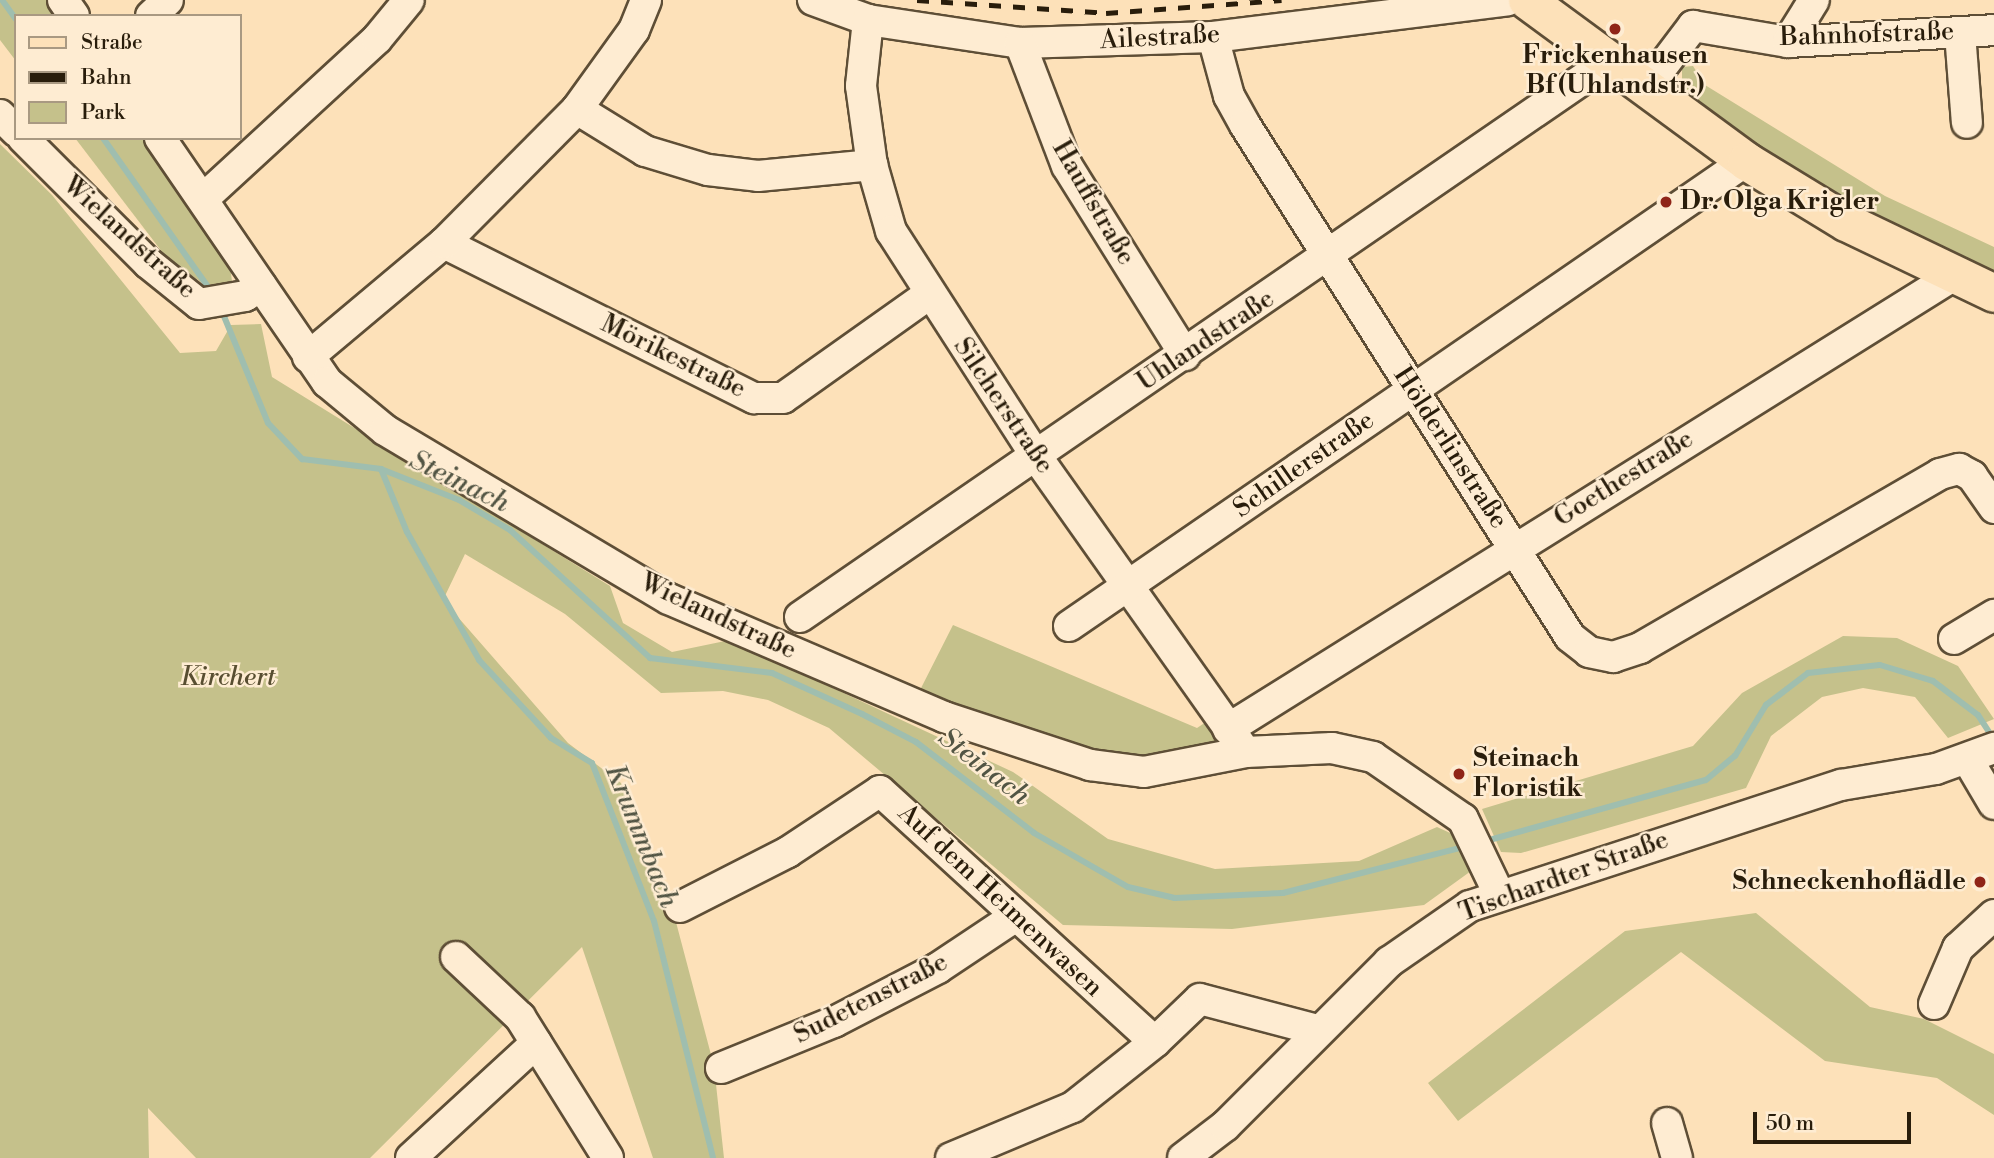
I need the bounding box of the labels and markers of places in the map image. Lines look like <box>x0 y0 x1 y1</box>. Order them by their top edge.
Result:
marker: Frickenhausen Bf (Uhlandstr.) <box>1607 21 1623 37</box>
place label: Frickenhausen Bf (Uhlandstr.) <box>1522 40 1708 102</box>
place label: Dr. Olga Krigler <box>1680 186 1879 218</box>
marker: Dr. Olga Krigler <box>1658 194 1674 210</box>
place label: Steinach Floristik <box>1473 743 1582 804</box>
marker: Steinach Floristik <box>1451 766 1467 782</box>
place label: Schneckenhoflädle <box>1732 866 1966 898</box>
marker: Schneckenhoflädle <box>1972 874 1988 890</box>

